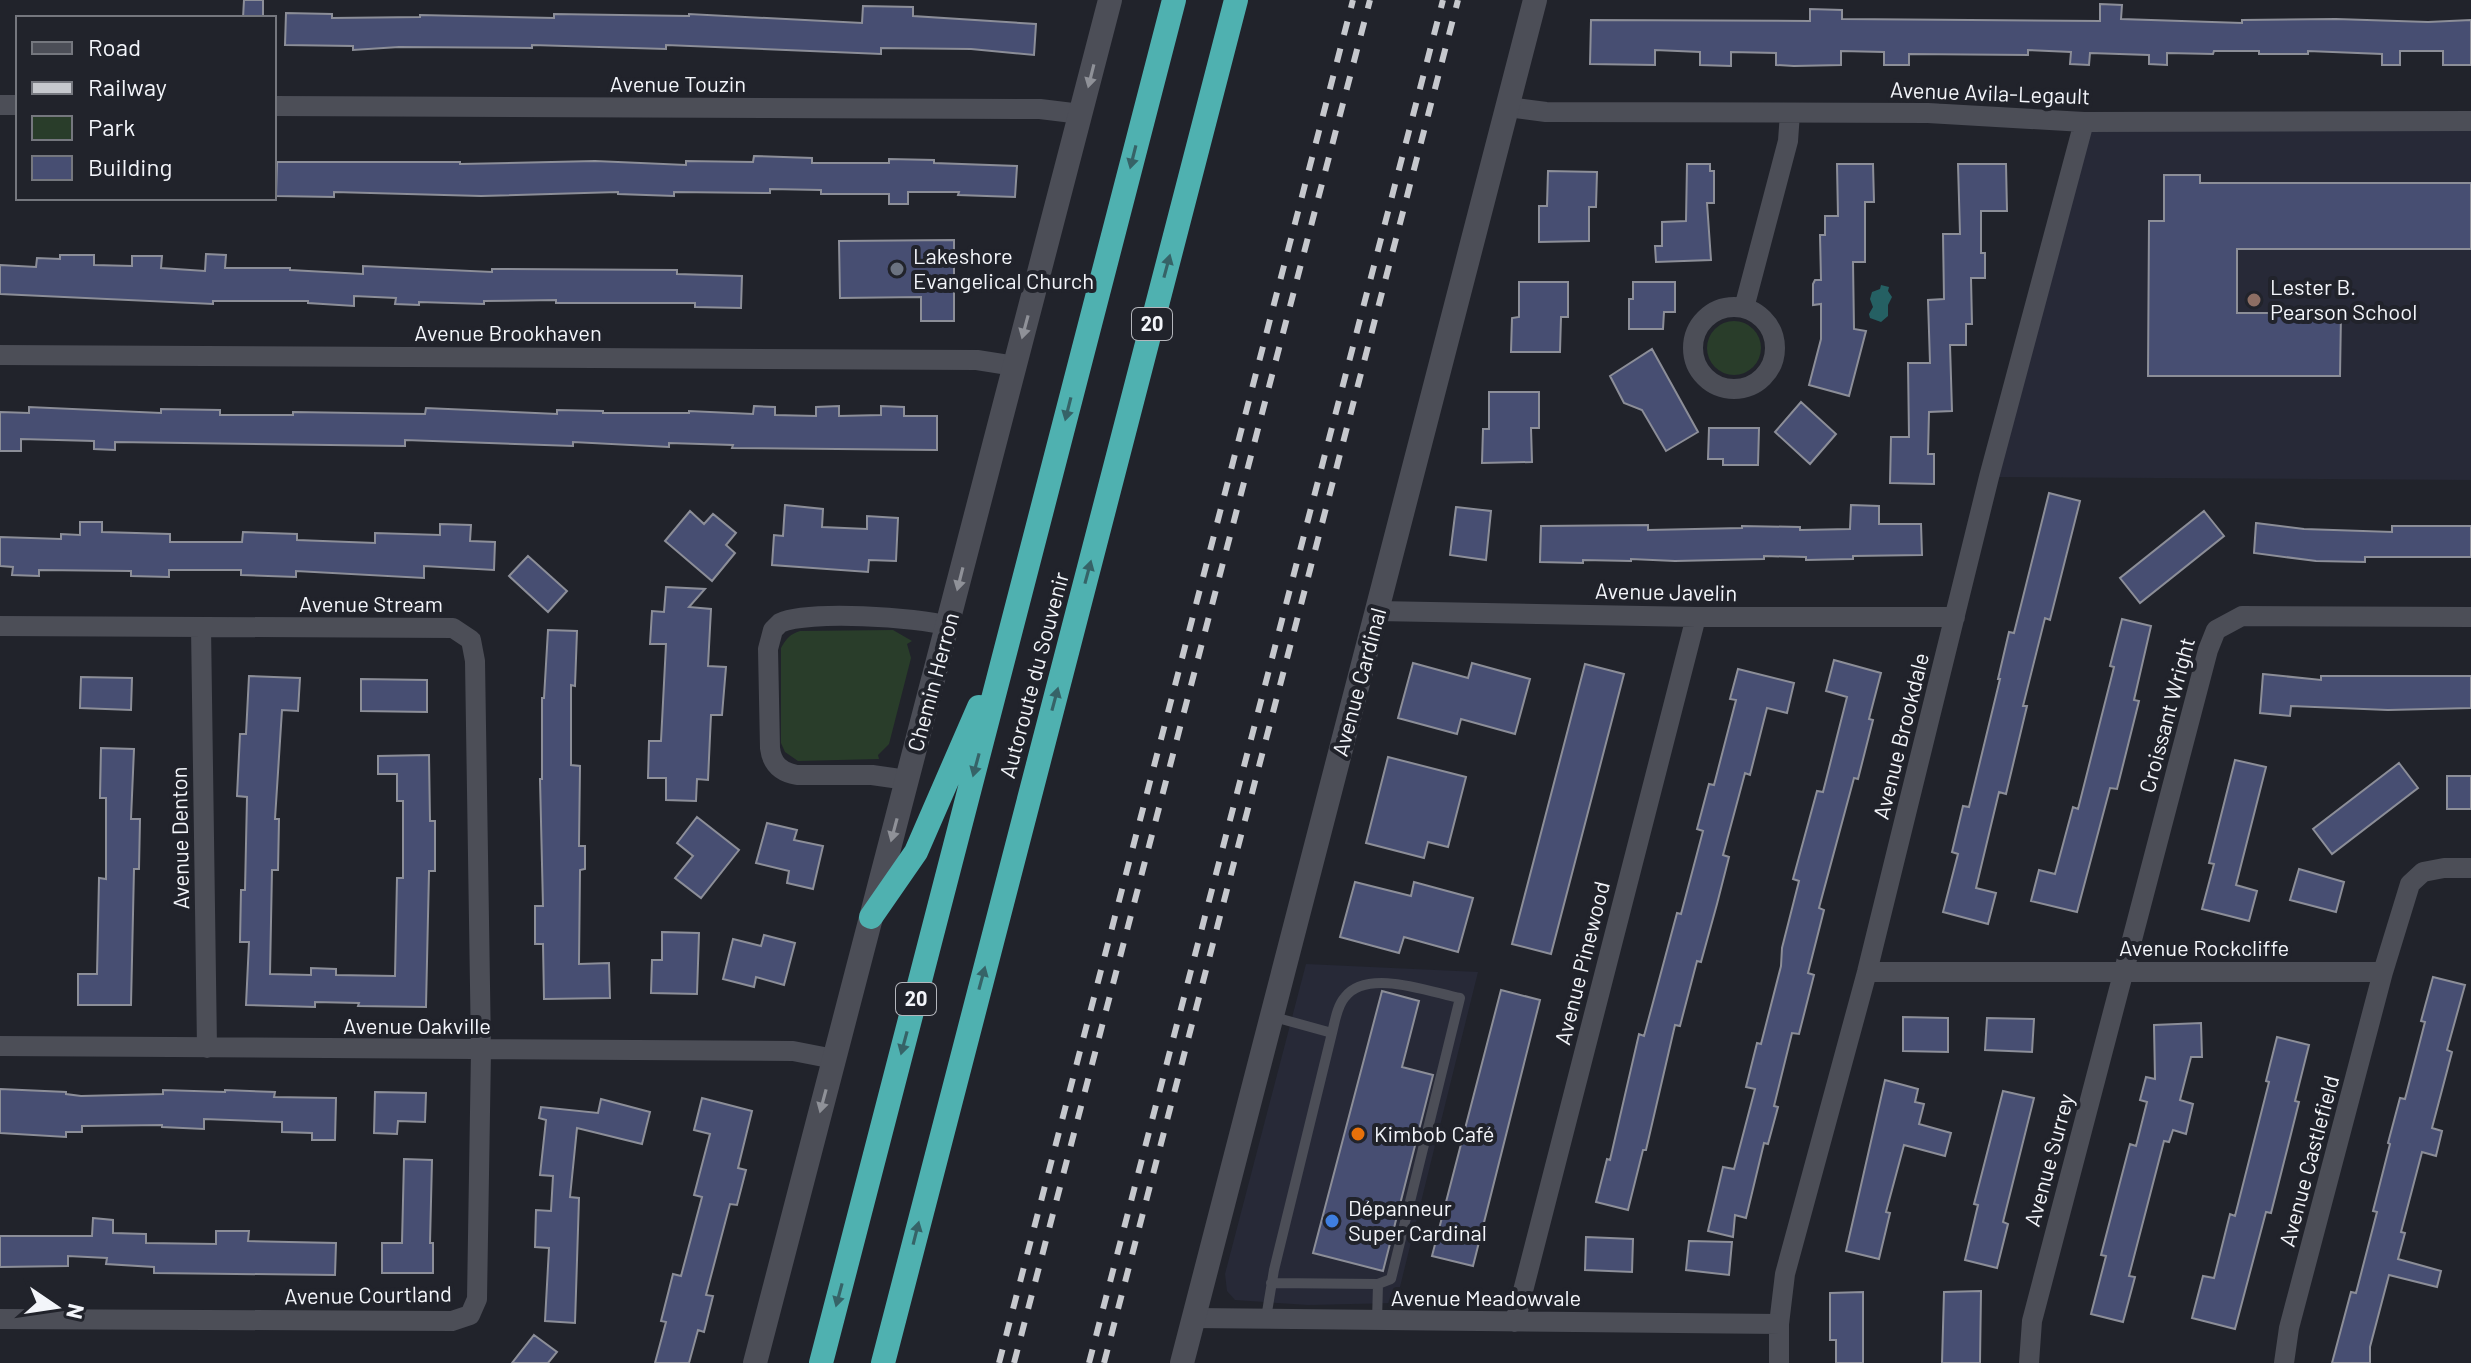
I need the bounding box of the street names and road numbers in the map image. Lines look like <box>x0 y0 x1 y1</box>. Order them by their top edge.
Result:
street label: Avenue Touzin <box>610 70 746 96</box>
street label: Avenue Avila-Legault <box>1890 76 2091 108</box>
road number: 20 <box>1132 308 1172 340</box>
street label: Avenue Brookhaven <box>414 319 602 345</box>
street label: Autoroute du Souvenir <box>993 569 1073 781</box>
street label: Avenue Javelin <box>1595 577 1737 605</box>
street label: Avenue Stream <box>299 590 443 616</box>
street label: Avenue Cardinal <box>1326 605 1390 759</box>
street label: Chemin Herron <box>901 609 963 754</box>
street label: Croissant Wright <box>2133 634 2199 795</box>
street label: Avenue Brookdale <box>1867 650 1933 822</box>
street label: Avenue Denton <box>165 766 193 910</box>
street label: Avenue Pinewood <box>1548 878 1614 1047</box>
street label: Avenue Rockcliffe <box>2119 934 2289 960</box>
road number: 20 <box>896 983 936 1015</box>
street label: Avenue Oakville <box>343 1012 491 1038</box>
street label: Avenue Castlefield <box>2273 1072 2343 1249</box>
street label: Avenue Surrey <box>2018 1090 2078 1229</box>
street label: Avenue Courtland <box>284 1280 452 1308</box>
street label: Avenue Meadowvale <box>1391 1284 1581 1310</box>

